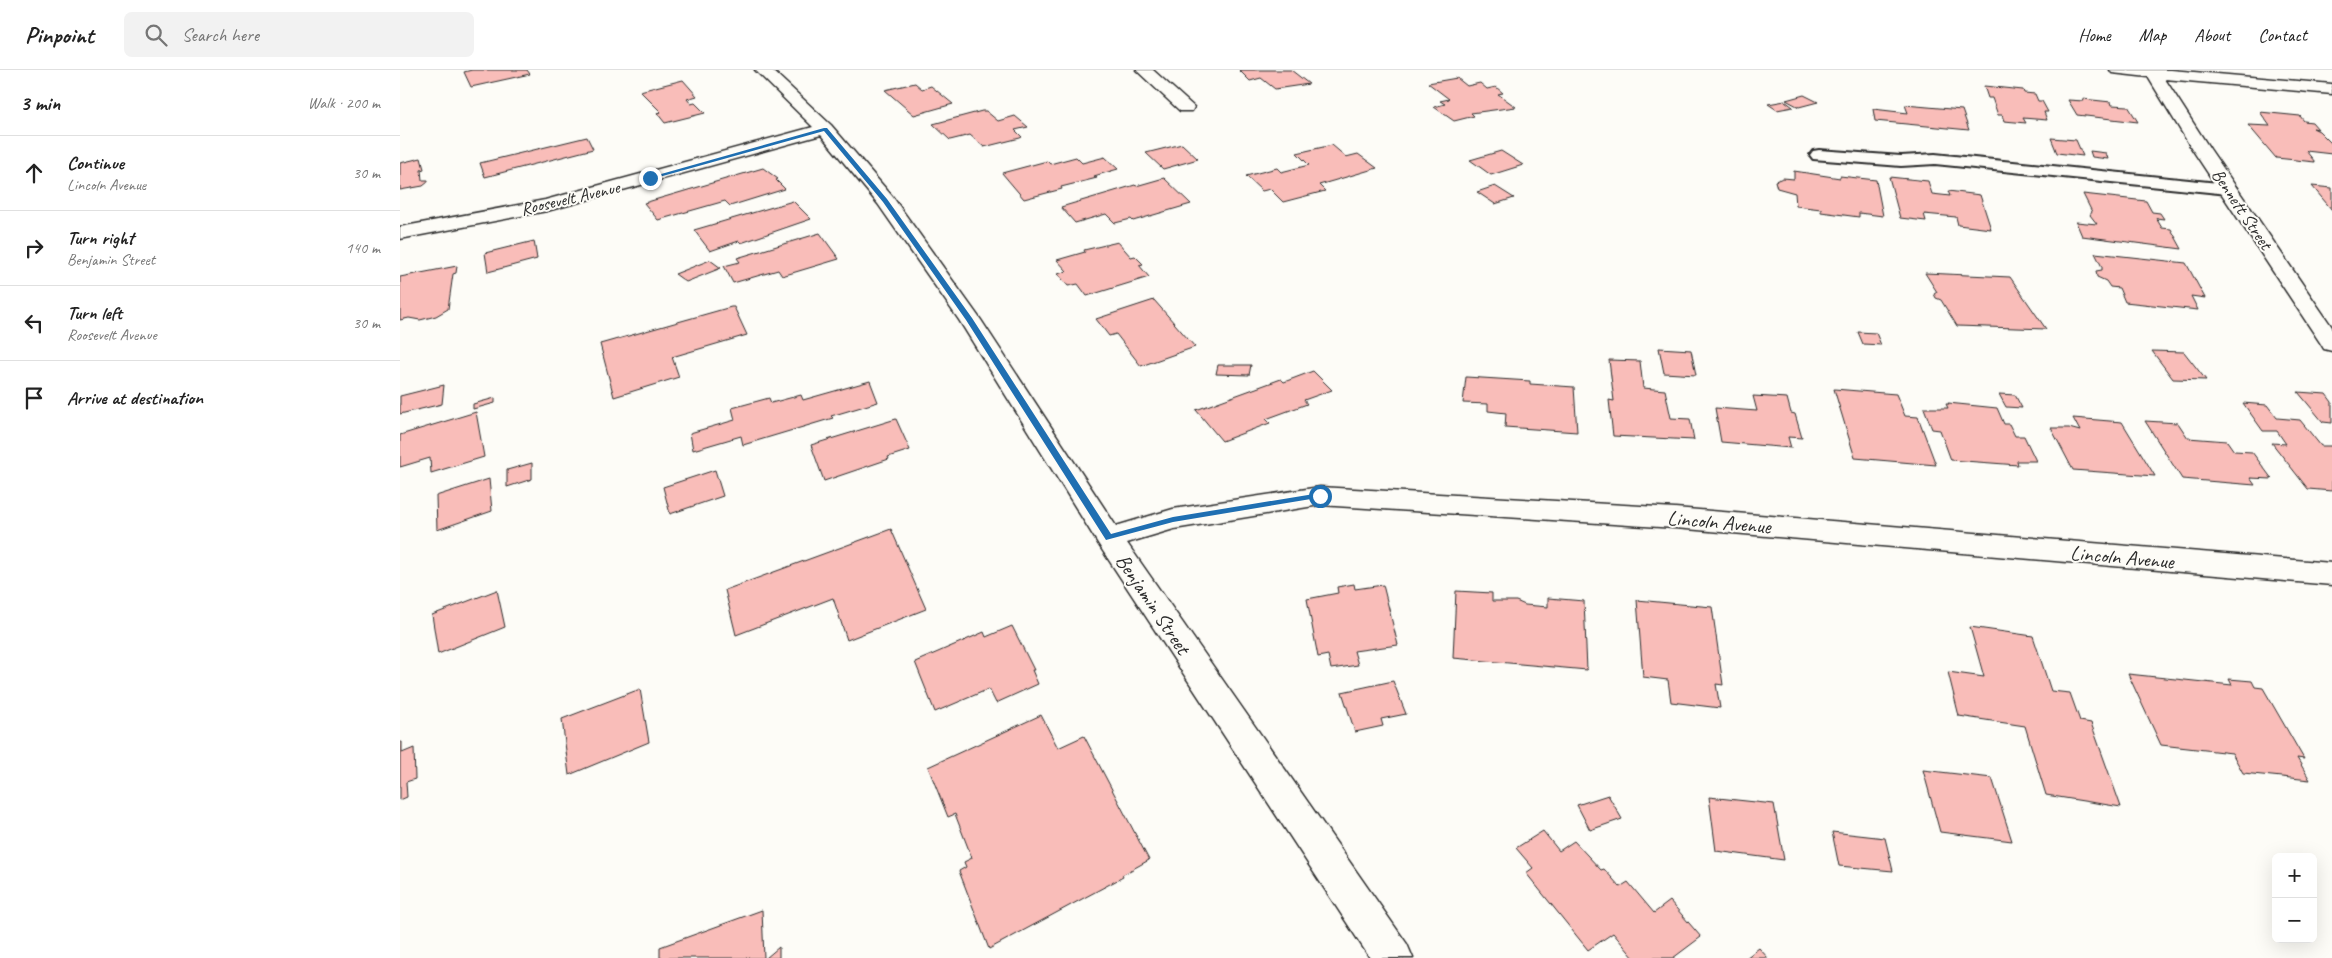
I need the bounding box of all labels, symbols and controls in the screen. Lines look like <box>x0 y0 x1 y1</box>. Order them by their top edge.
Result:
search box <box>124 12 474 57</box>
text: Pinpoint <box>25 20 94 50</box>
icon: search <box>142 21 170 49</box>
text: Search here <box>182 23 259 47</box>
text: Home <box>2078 24 2111 46</box>
text: Map <box>2139 24 2166 46</box>
text: About <box>2194 24 2230 46</box>
text: Contact <box>2258 24 2307 46</box>
text: 3 min <box>20 90 60 116</box>
text: Walk · 200 m <box>308 93 380 113</box>
text: Continue <box>67 151 124 175</box>
icon: ahead <box>20 159 48 187</box>
text: 30 m <box>353 163 380 183</box>
street label: Bennett Street <box>2207 165 2278 255</box>
route end <box>639 167 662 190</box>
text: Lincoln Avenue <box>67 175 146 195</box>
street label: Roosevelt Avenue <box>518 176 623 220</box>
text: Turn right <box>67 226 134 250</box>
icon: right <box>20 234 48 262</box>
text: 140 m <box>346 238 380 258</box>
text: Benjamin Street <box>67 250 155 270</box>
text: Turn left <box>67 301 122 325</box>
icon: left <box>20 309 48 337</box>
text: 30 m <box>353 313 380 333</box>
text: Roosevelt Avenue <box>67 325 157 345</box>
icon: arrive <box>20 384 48 412</box>
text: Arrive at destination <box>67 386 203 410</box>
route start <box>1309 485 1332 508</box>
street label: Lincoln Avenue <box>1666 505 1773 540</box>
street label: Lincoln Avenue <box>2069 540 2176 575</box>
street label: Benjamin Street <box>1110 549 1197 661</box>
map controls <box>2272 853 2317 943</box>
button: + <box>2272 853 2317 898</box>
button: − <box>2272 898 2317 943</box>

